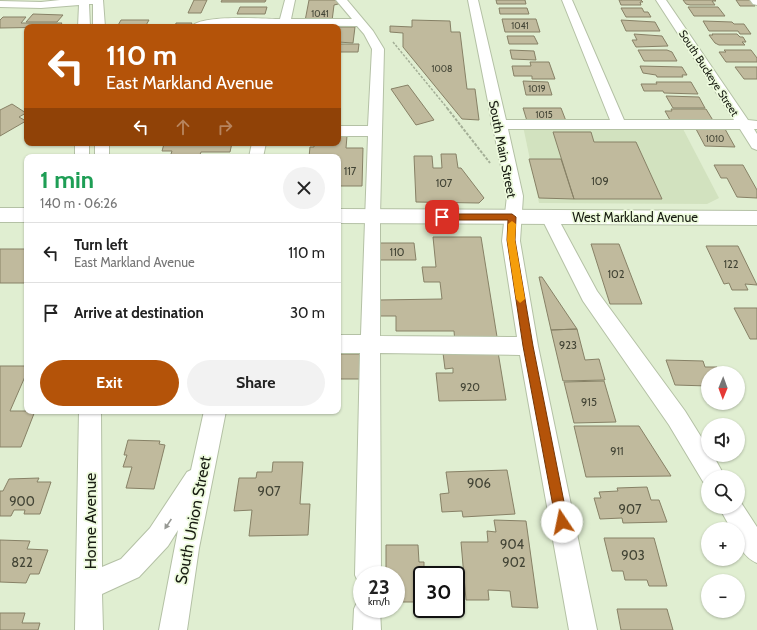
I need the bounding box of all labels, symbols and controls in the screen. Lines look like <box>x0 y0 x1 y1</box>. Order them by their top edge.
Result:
house number: 1041 <box>311 8 329 19</box>
house number: 1041 <box>511 20 529 31</box>
street label: South Buckeye Street <box>676 27 742 119</box>
text: 110 m <box>106 38 177 72</box>
icon: left <box>40 40 92 92</box>
house number: 1008 <box>432 63 452 74</box>
text: East Markland Avenue <box>106 72 273 94</box>
house number: 1019 <box>528 83 546 94</box>
street label: South Main Street <box>486 99 520 200</box>
house number: 1015 <box>535 109 553 120</box>
icon: left <box>130 116 152 138</box>
icon: ahead <box>172 116 194 138</box>
icon: right <box>214 116 236 138</box>
house number: 1010 <box>706 133 724 144</box>
house number: 117 <box>344 164 357 178</box>
text: 1 min <box>40 165 94 194</box>
button: close <box>283 167 325 209</box>
house number: 109 <box>591 174 609 188</box>
house number: 107 <box>436 176 453 190</box>
text: 140 m · 06:26 <box>40 195 117 211</box>
pin <box>425 200 459 234</box>
icon: arrive <box>431 206 453 228</box>
street label: West Markland Avenue <box>572 209 698 225</box>
text: Turn left <box>74 236 128 254</box>
icon: left <box>40 242 62 264</box>
text: 110 m <box>288 244 325 262</box>
house number: 110 <box>390 245 405 259</box>
text: East Markland Avenue <box>74 254 195 270</box>
house number: 122 <box>723 257 739 271</box>
house number: 102 <box>607 267 625 281</box>
icon: arrive <box>40 302 62 324</box>
text: Arrive at destination <box>74 304 204 322</box>
text: 30 m <box>290 304 325 322</box>
house number: 923 <box>559 338 577 352</box>
button: Exit <box>40 360 179 406</box>
button: Share <box>187 360 325 406</box>
north arrow <box>701 366 745 410</box>
map controls <box>701 366 745 618</box>
house number: 920 <box>460 380 480 394</box>
house number: 915 <box>581 395 597 409</box>
button: sound <box>701 418 745 462</box>
house number: 911 <box>610 444 624 458</box>
street label: South Union Street <box>171 454 215 586</box>
button: search <box>701 470 745 514</box>
street label: Home Avenue <box>81 473 100 569</box>
house number: 906 <box>467 475 491 491</box>
house number: 907 <box>258 483 281 499</box>
house number: 900 <box>9 493 35 509</box>
position arrow <box>541 501 583 543</box>
house number: 907 <box>619 501 642 517</box>
one-way arrow <box>164 519 172 529</box>
button: + <box>701 522 745 566</box>
house number: 904 <box>500 536 524 552</box>
house number: 903 <box>621 547 645 563</box>
house number: 822 <box>11 554 33 570</box>
house number: 902 <box>502 554 526 570</box>
speed limit sign: 30 <box>413 566 465 618</box>
button: − <box>701 574 745 618</box>
text: 23 <box>368 575 390 599</box>
text: km/h <box>368 595 390 608</box>

